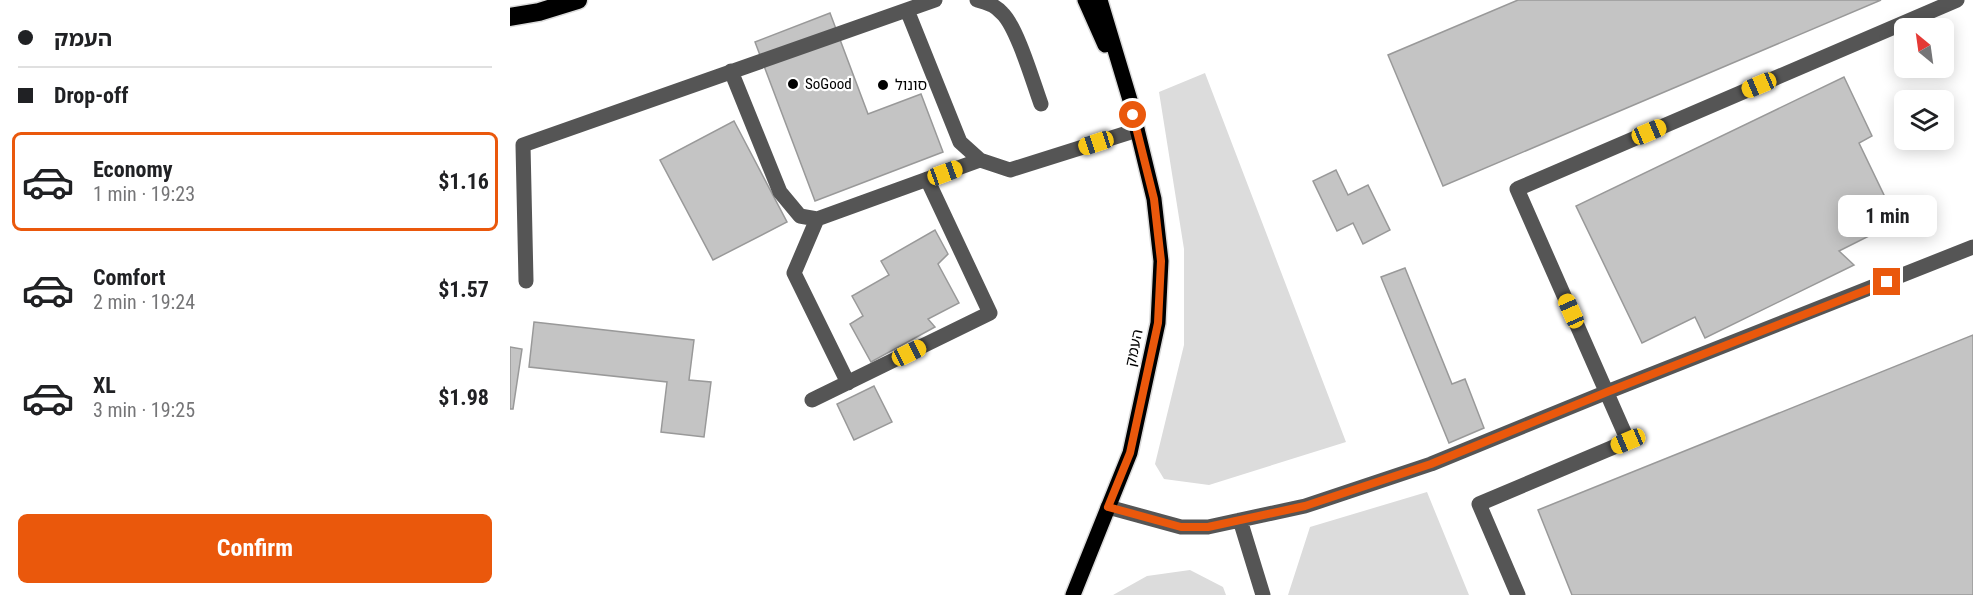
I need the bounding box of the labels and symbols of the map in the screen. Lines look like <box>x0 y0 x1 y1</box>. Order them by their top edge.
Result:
north arrow <box>1894 18 1954 78</box>
car <box>1739 70 1779 100</box>
place label: SoGood <box>805 75 852 93</box>
place label: סונול <box>895 76 927 94</box>
marker: SoGood <box>786 77 800 91</box>
marker: סונול <box>876 78 890 92</box>
route start <box>1119 101 1146 128</box>
car <box>1629 117 1669 147</box>
car <box>1076 129 1116 157</box>
car <box>925 158 965 188</box>
callout: 1 min <box>1838 195 1936 237</box>
route end <box>1873 268 1900 295</box>
car <box>1555 291 1587 331</box>
street label: העמק <box>1121 328 1147 368</box>
car <box>889 337 929 369</box>
car <box>1608 426 1648 456</box>

